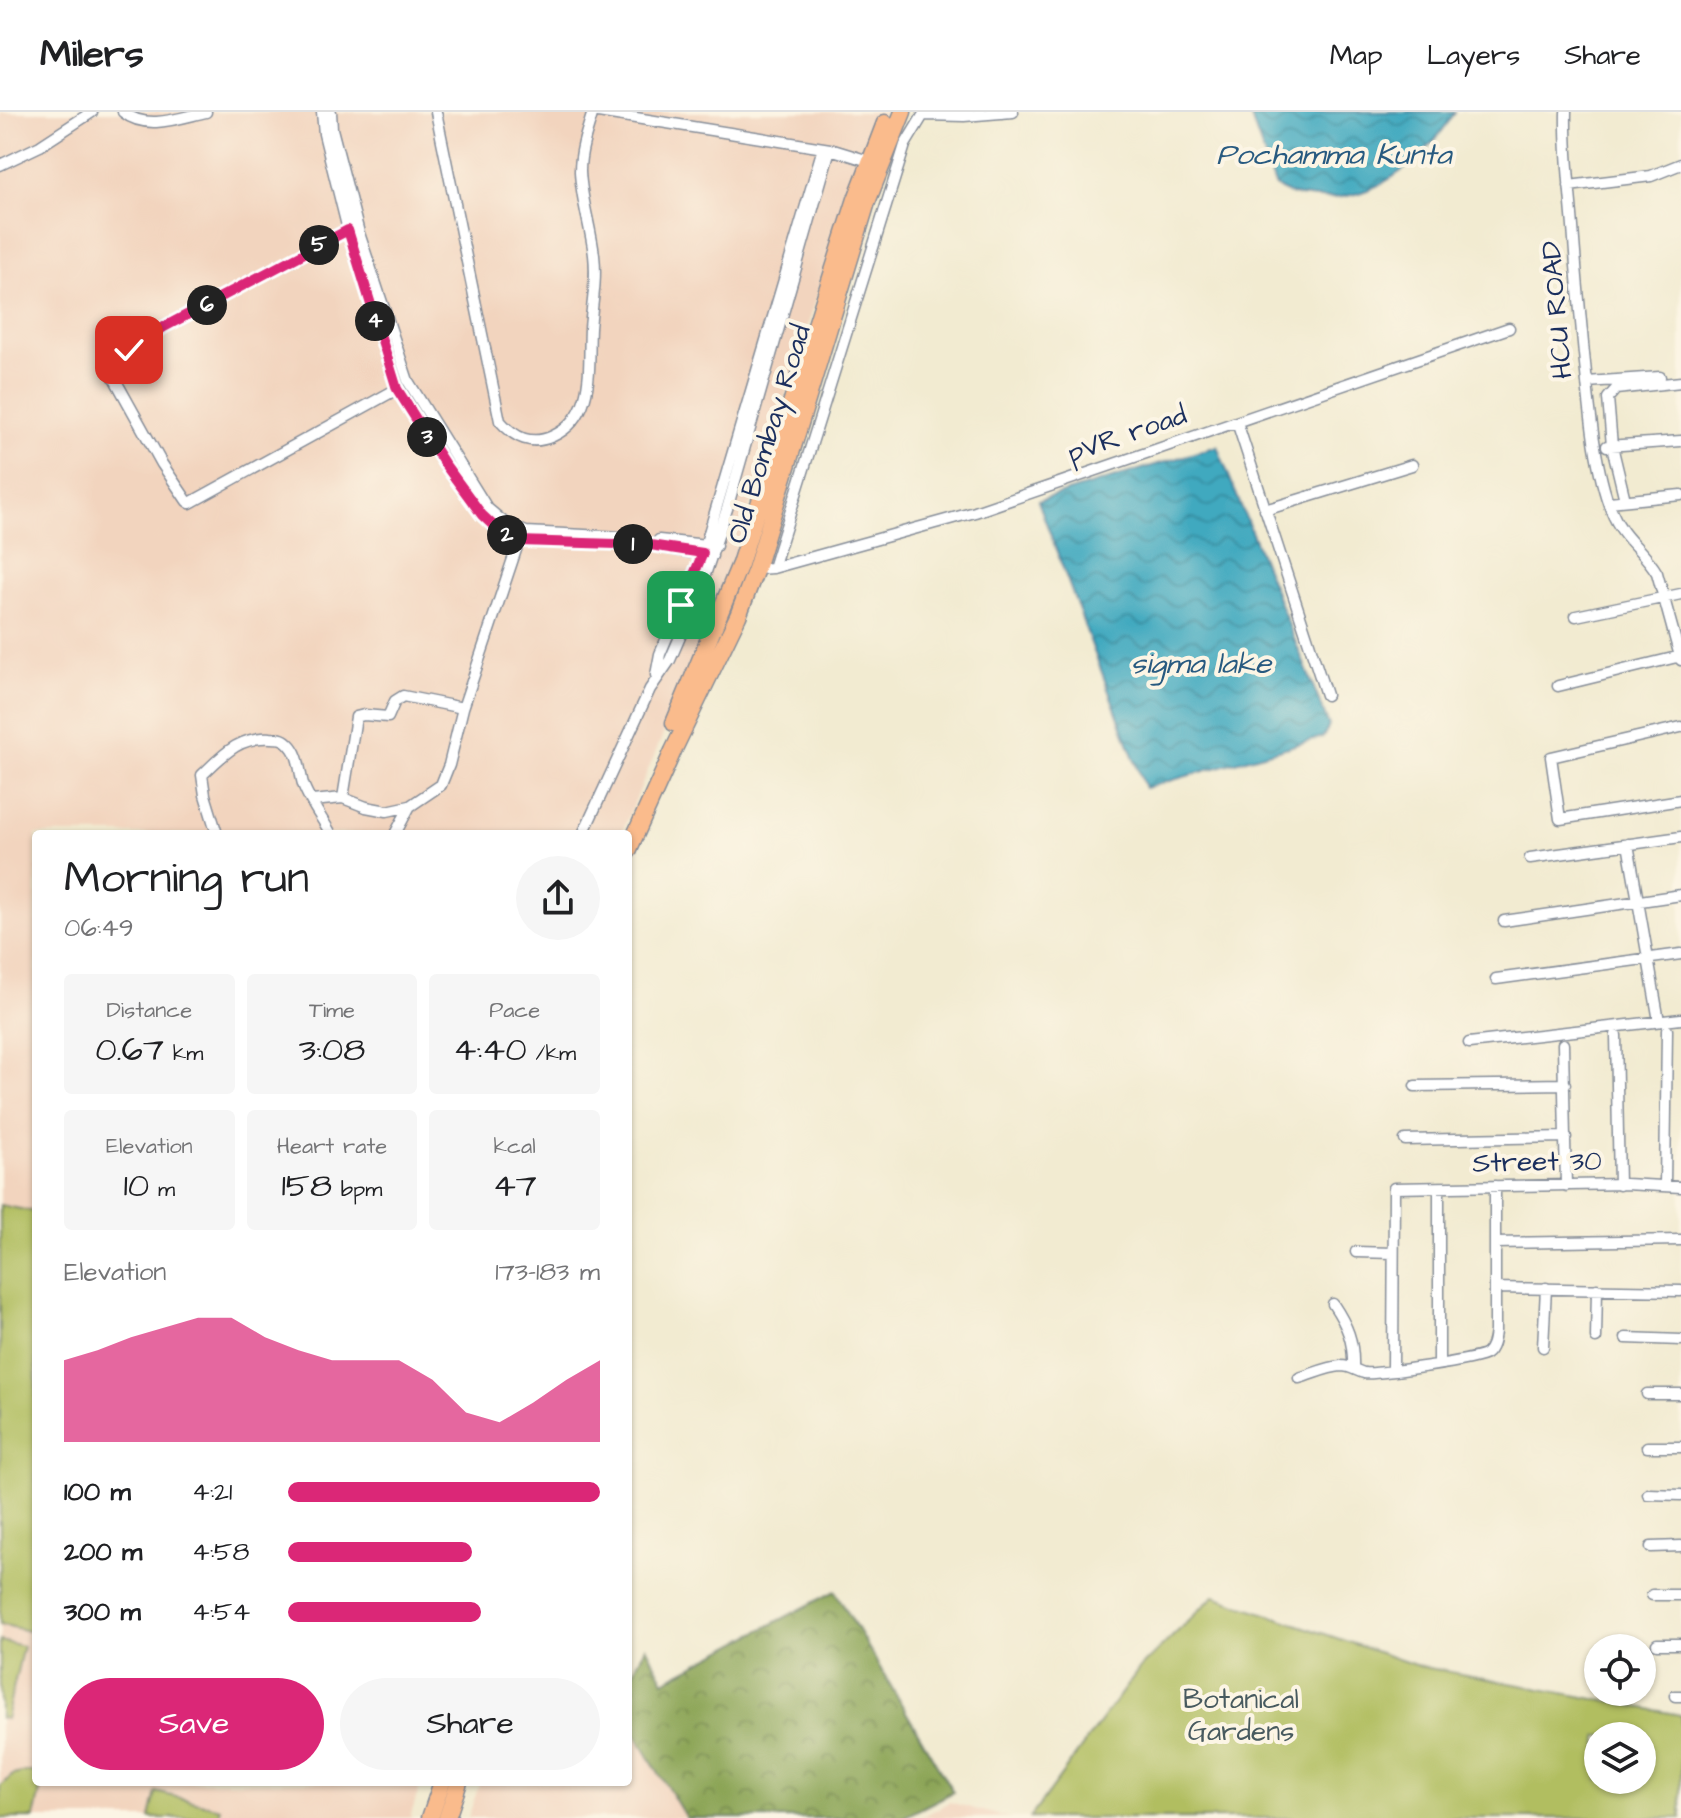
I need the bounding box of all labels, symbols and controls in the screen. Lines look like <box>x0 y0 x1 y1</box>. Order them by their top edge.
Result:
text: Milers <box>40 29 144 81</box>
text: Map <box>1330 36 1383 75</box>
text: Layers <box>1427 36 1520 75</box>
text: Share <box>1564 36 1641 75</box>
water label: Pochamma Kunta <box>1217 134 1453 176</box>
pin: 5 <box>299 225 339 265</box>
text: 5 <box>311 229 327 260</box>
street label: HCU ROAD <box>1532 239 1582 381</box>
pin: 6 <box>187 285 227 325</box>
text: 6 <box>200 289 214 320</box>
pin: 4 <box>355 301 395 341</box>
text: 4 <box>368 305 382 336</box>
pin <box>95 316 163 384</box>
street label: Old Bombay Road <box>717 320 823 549</box>
icon: check <box>107 328 151 372</box>
street label: pVR road <box>1062 395 1192 473</box>
pin: 3 <box>407 417 447 457</box>
text: 3 <box>421 421 433 452</box>
pin: 2 <box>487 515 527 555</box>
text: 2 <box>501 519 513 550</box>
pin: 1 <box>613 524 653 564</box>
text: 1 <box>632 528 634 559</box>
pin <box>647 571 715 639</box>
icon: arrive <box>659 583 703 627</box>
water label: sigma lake <box>1131 643 1273 686</box>
text: Morning run <box>64 849 309 910</box>
button: share <box>516 856 600 940</box>
text: 06:49 <box>64 910 134 946</box>
text: Distance <box>107 995 192 1026</box>
text: Time <box>309 995 355 1026</box>
text: Pace <box>489 995 540 1026</box>
text: 0.67 <box>95 1026 164 1074</box>
text: 3:08 <box>299 1026 365 1074</box>
text: 4:40 <box>453 1026 527 1074</box>
text: km <box>164 1038 203 1069</box>
text: /km <box>527 1038 576 1069</box>
text: Elevation <box>106 1131 193 1162</box>
text: Heart rate <box>277 1131 387 1162</box>
text: kcal <box>494 1131 536 1162</box>
street label: Street 30 <box>1472 1141 1602 1183</box>
text: 10 <box>123 1162 149 1210</box>
text: 158 <box>281 1162 332 1210</box>
text: 47 <box>493 1162 537 1210</box>
text: m <box>149 1174 175 1205</box>
text: bpm <box>332 1174 382 1205</box>
text: Elevation <box>64 1254 166 1290</box>
text: 173–183 m <box>495 1254 600 1290</box>
text: 100 m <box>64 1474 131 1510</box>
text: 4:21 <box>192 1474 232 1510</box>
text: 200 m <box>64 1534 142 1570</box>
text: 4:58 <box>192 1534 249 1570</box>
text: 300 m <box>64 1594 141 1630</box>
text: 4:54 <box>192 1594 250 1630</box>
map controls <box>1584 1634 1656 1794</box>
button: locate <box>1584 1634 1656 1706</box>
button: Save <box>64 1678 324 1770</box>
button: Share <box>340 1678 600 1770</box>
park label: Botanical Gardens <box>1183 1680 1299 1751</box>
button: layers <box>1584 1722 1656 1794</box>

